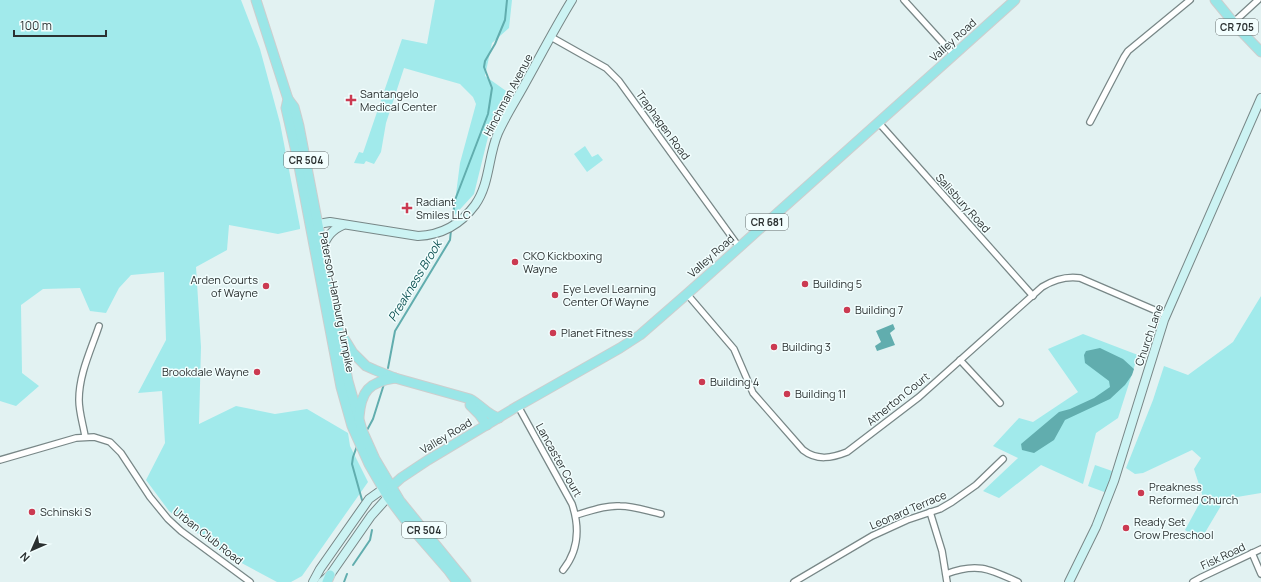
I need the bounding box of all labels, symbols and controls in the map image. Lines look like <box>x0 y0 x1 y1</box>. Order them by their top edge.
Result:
scale bar <box>14 12 106 38</box>
street label: Valley Road <box>926 15 979 65</box>
text: 100 m <box>20 17 52 34</box>
road number: CR 705 <box>1216 19 1258 35</box>
street label: Hinchman Avenue <box>480 51 536 138</box>
place label: Santangelo Medical Center <box>360 86 437 114</box>
street label: Traphagen Road <box>633 87 694 163</box>
marker: Santangelo Medical Center <box>345 94 357 106</box>
road number: CR 504 <box>284 152 328 168</box>
street label: Salisbury Road <box>933 170 994 235</box>
place label: Radiant Smiles LLC <box>416 194 471 222</box>
marker: Radiant Smiles LLC <box>401 202 413 214</box>
road number: CR 681 <box>746 214 788 230</box>
street label: Paterson-Hamburg Turnpike <box>317 230 359 374</box>
street label: Valley Road <box>684 231 737 281</box>
water label: Preakness Brook <box>384 235 447 324</box>
place label: CKO Kickboxing Wayne <box>523 248 602 276</box>
marker: CKO Kickboxing Wayne <box>510 257 520 267</box>
place label: Arden Courts of Wayne <box>191 272 259 300</box>
place label: Building 5 <box>813 276 862 291</box>
marker: Building 5 <box>800 279 810 289</box>
marker: Arden Courts of Wayne <box>261 281 271 291</box>
place label: Eye Level Learning Center Of Wayne <box>563 281 656 309</box>
marker: Eye Level Learning Center Of Wayne <box>550 290 560 300</box>
street label: Church Lane <box>1131 301 1166 368</box>
place label: Building 7 <box>855 302 903 317</box>
marker: Building 7 <box>842 305 852 315</box>
place label: Planet Fitness <box>561 325 633 340</box>
marker: Planet Fitness <box>548 328 558 338</box>
place label: Building 3 <box>782 339 831 354</box>
marker: Building 3 <box>769 342 779 352</box>
place label: Brookdale Wayne <box>162 364 250 379</box>
marker: Brookdale Wayne <box>252 367 262 377</box>
street label: Atherton Court <box>863 369 932 429</box>
place label: Building 4 <box>710 374 759 389</box>
marker: Building 4 <box>697 377 707 387</box>
place label: Building 11 <box>795 386 846 401</box>
marker: Building 11 <box>782 389 792 399</box>
street label: Valley Road <box>417 414 474 457</box>
street label: Lancaster Court <box>533 420 586 499</box>
place label: Preakness Reformed Church <box>1149 479 1238 507</box>
street label: Leonard Terrace <box>867 486 949 532</box>
marker: Preakness Reformed Church <box>1136 488 1146 498</box>
place label: Schinski S <box>40 504 92 519</box>
street label: Urban Club Road <box>170 504 246 568</box>
marker: Schinski S <box>27 507 37 517</box>
place label: Ready Set Grow Preschool <box>1134 514 1213 542</box>
road number: CR 504 <box>402 522 446 538</box>
marker: Ready Set Grow Preschool <box>1121 523 1131 533</box>
north arrow <box>12 530 52 570</box>
street label: Fisk Road <box>1198 539 1248 572</box>
text: N <box>16 549 33 566</box>

